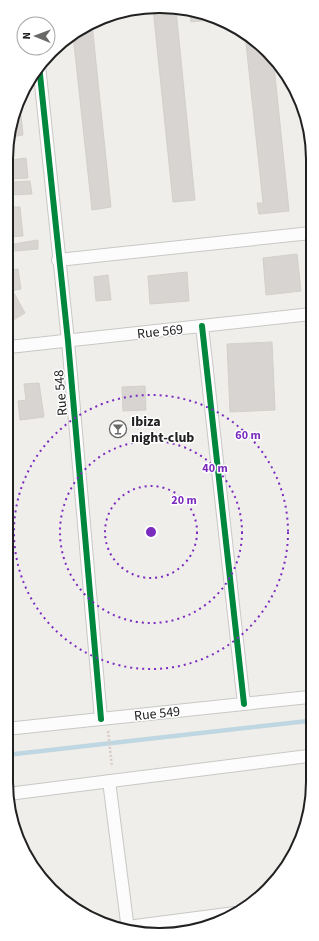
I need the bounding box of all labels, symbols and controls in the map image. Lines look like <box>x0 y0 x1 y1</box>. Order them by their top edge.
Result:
north arrow <box>16 16 56 56</box>
text: N <box>19 32 34 40</box>
street label: Rue 569 <box>136 320 184 344</box>
street label: Rue 548 <box>49 369 73 417</box>
place label: Ibiza night-club <box>131 412 194 448</box>
bar icon: Ibiza night-club <box>108 419 128 439</box>
text: 60 m <box>235 427 261 444</box>
text: 40 m <box>202 460 228 477</box>
text: 20 m <box>171 492 197 509</box>
centre of rings <box>144 525 158 539</box>
street label: Rue 549 <box>133 702 181 726</box>

